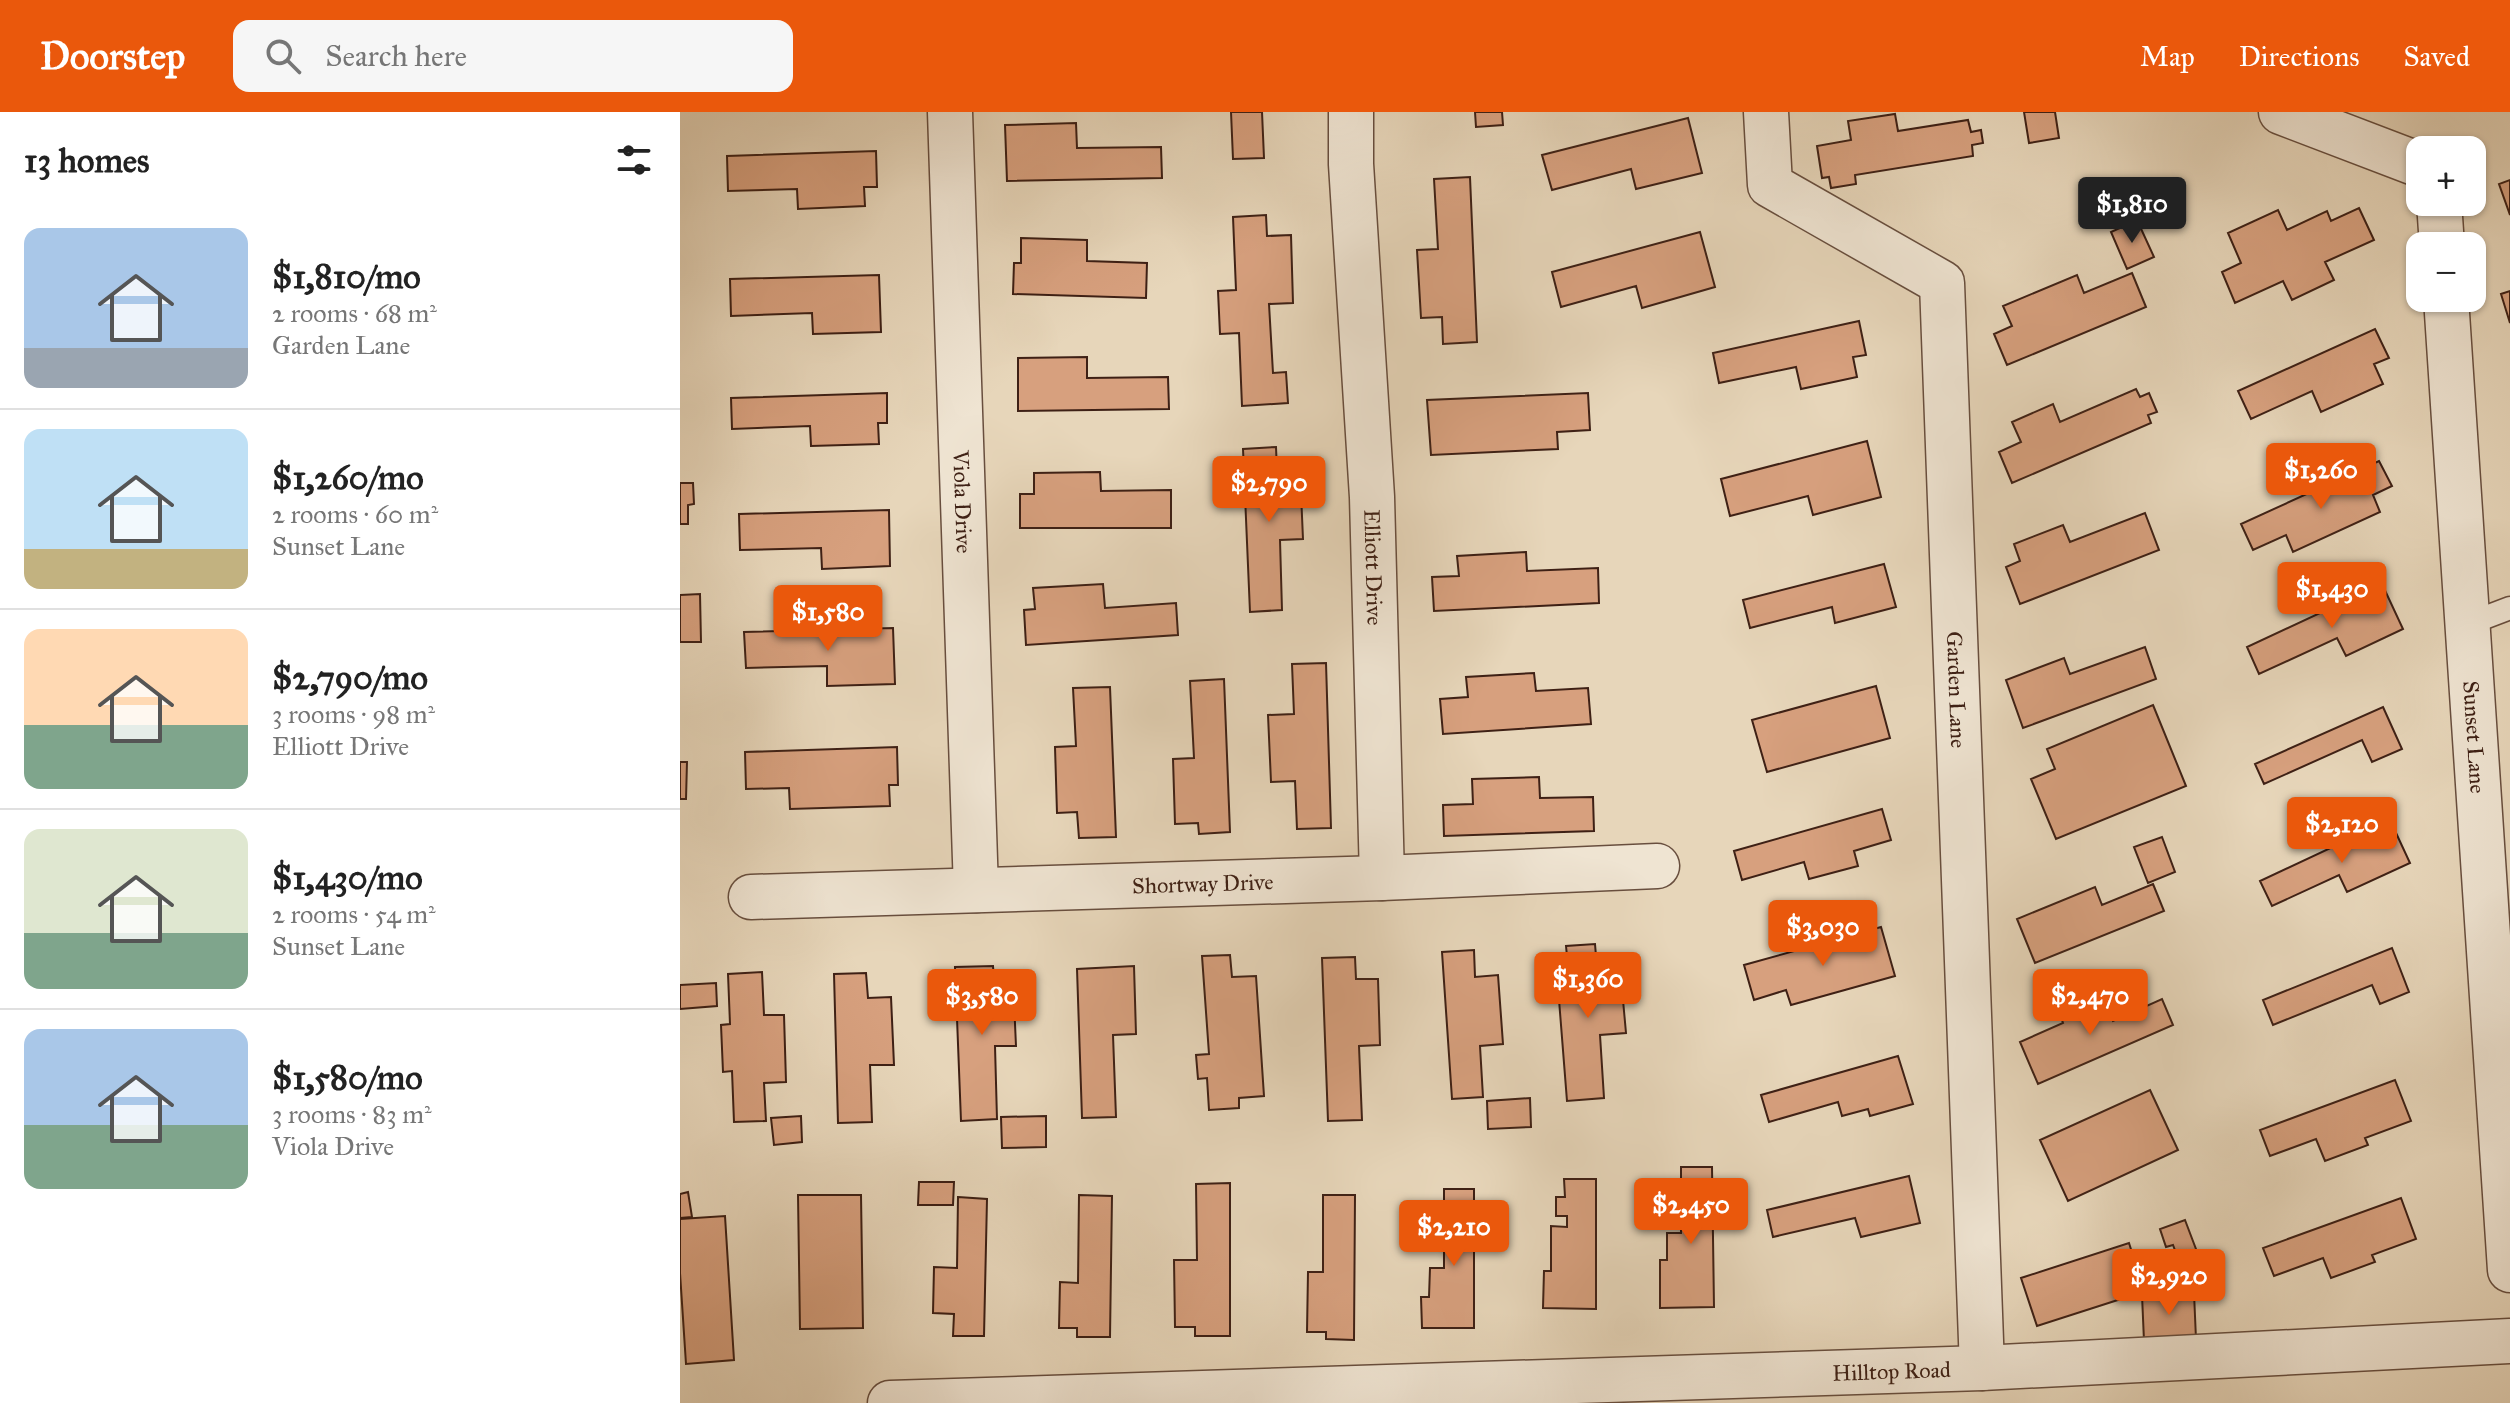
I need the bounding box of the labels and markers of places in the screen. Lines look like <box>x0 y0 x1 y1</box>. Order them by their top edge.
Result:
pin: $1,810 <box>2067 177 2197 245</box>
pin: $1,260 <box>2256 443 2386 511</box>
pin: $2,790 <box>1204 456 1334 524</box>
pin: $1,430 <box>2267 562 2397 630</box>
pin: $1,580 <box>763 585 893 653</box>
pin: $2,120 <box>2277 797 2407 865</box>
pin: $3,030 <box>1758 900 1888 968</box>
pin: $1,360 <box>1523 952 1653 1020</box>
pin: $3,580 <box>917 969 1047 1037</box>
pin: $2,470 <box>2025 969 2155 1037</box>
pin: $2,450 <box>1626 1178 1756 1246</box>
pin: $2,210 <box>1389 1200 1519 1268</box>
pin: $2,920 <box>2104 1249 2234 1317</box>

